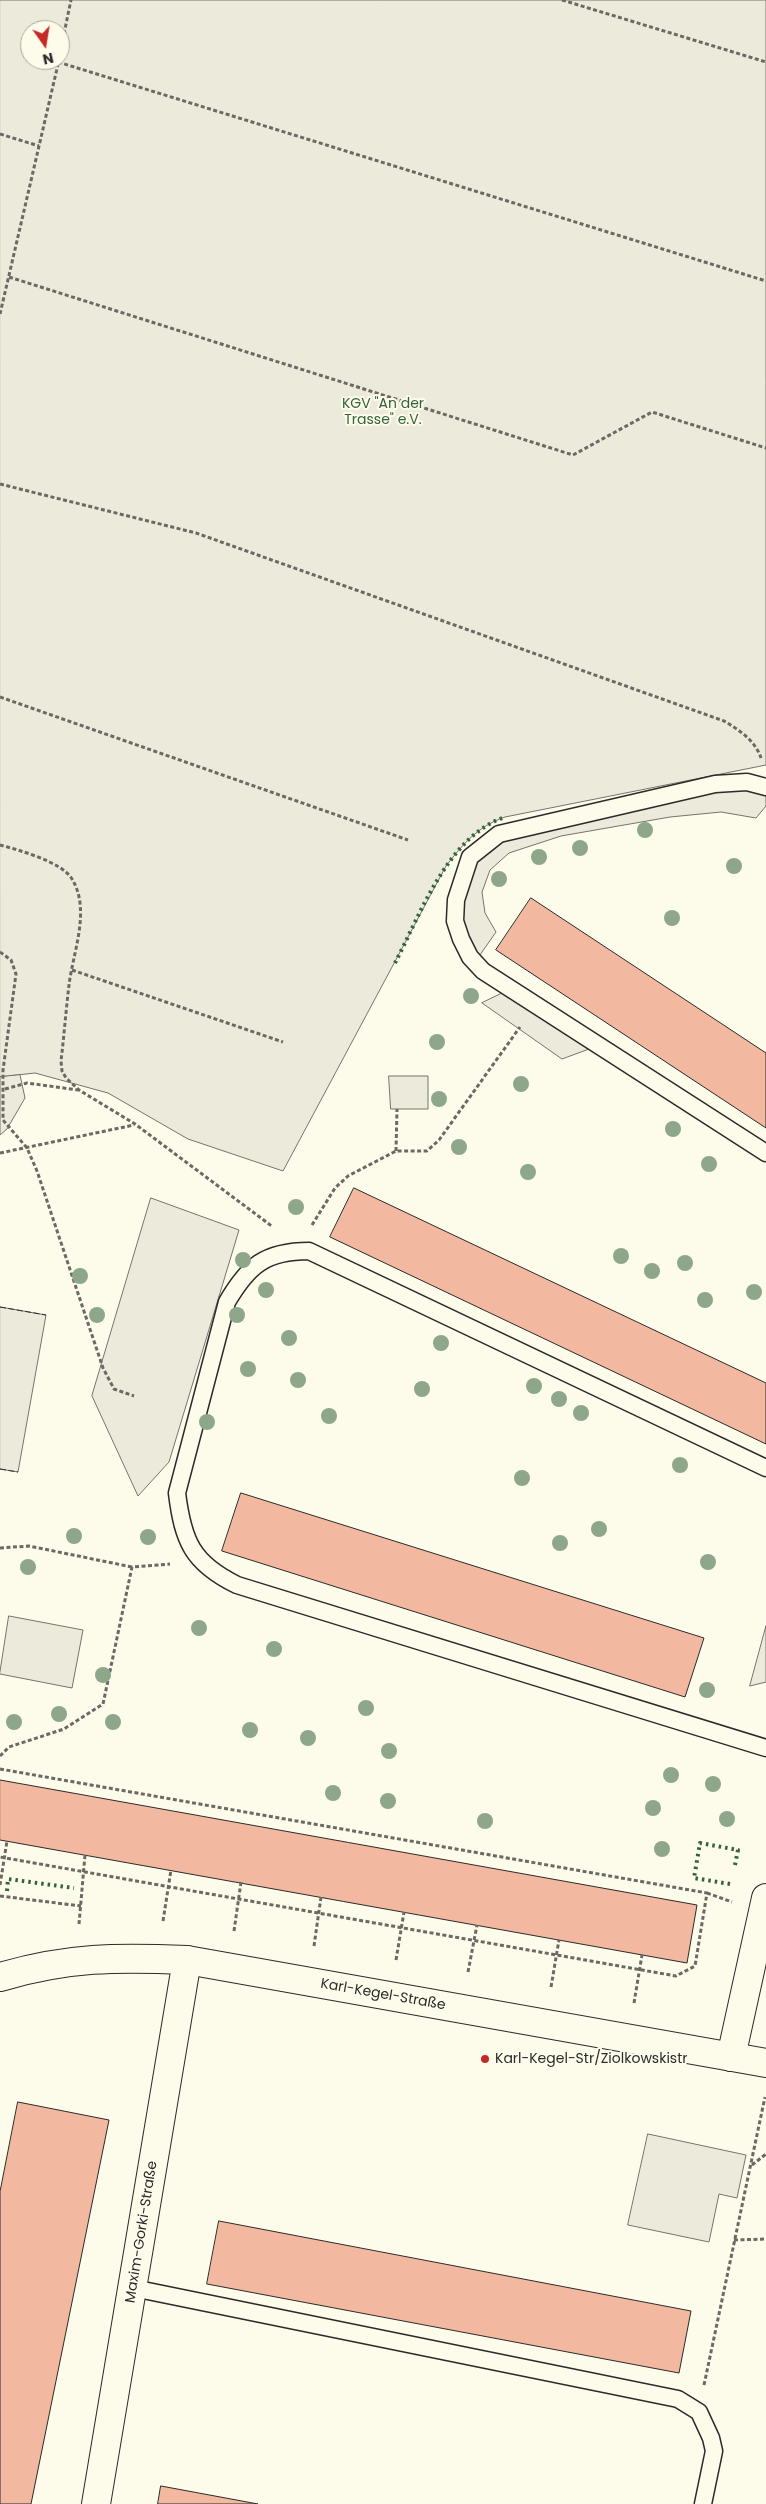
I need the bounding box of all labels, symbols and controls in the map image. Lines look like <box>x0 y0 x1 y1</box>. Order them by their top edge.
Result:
north arrow <box>20 20 70 70</box>
text: N <box>41 48 56 70</box>
park label: KGV "An der Trasse" e.V. <box>342 396 424 428</box>
street label: Karl-Kegel-Straße <box>319 1976 447 2014</box>
place label: Karl-Kegel-Str/Ziolkowskistr <box>495 2051 687 2067</box>
marker: Karl-Kegel-Str/Ziolkowskistr <box>479 2053 491 2065</box>
street label: Maxim-Gorki-Straße <box>122 2160 162 2304</box>

